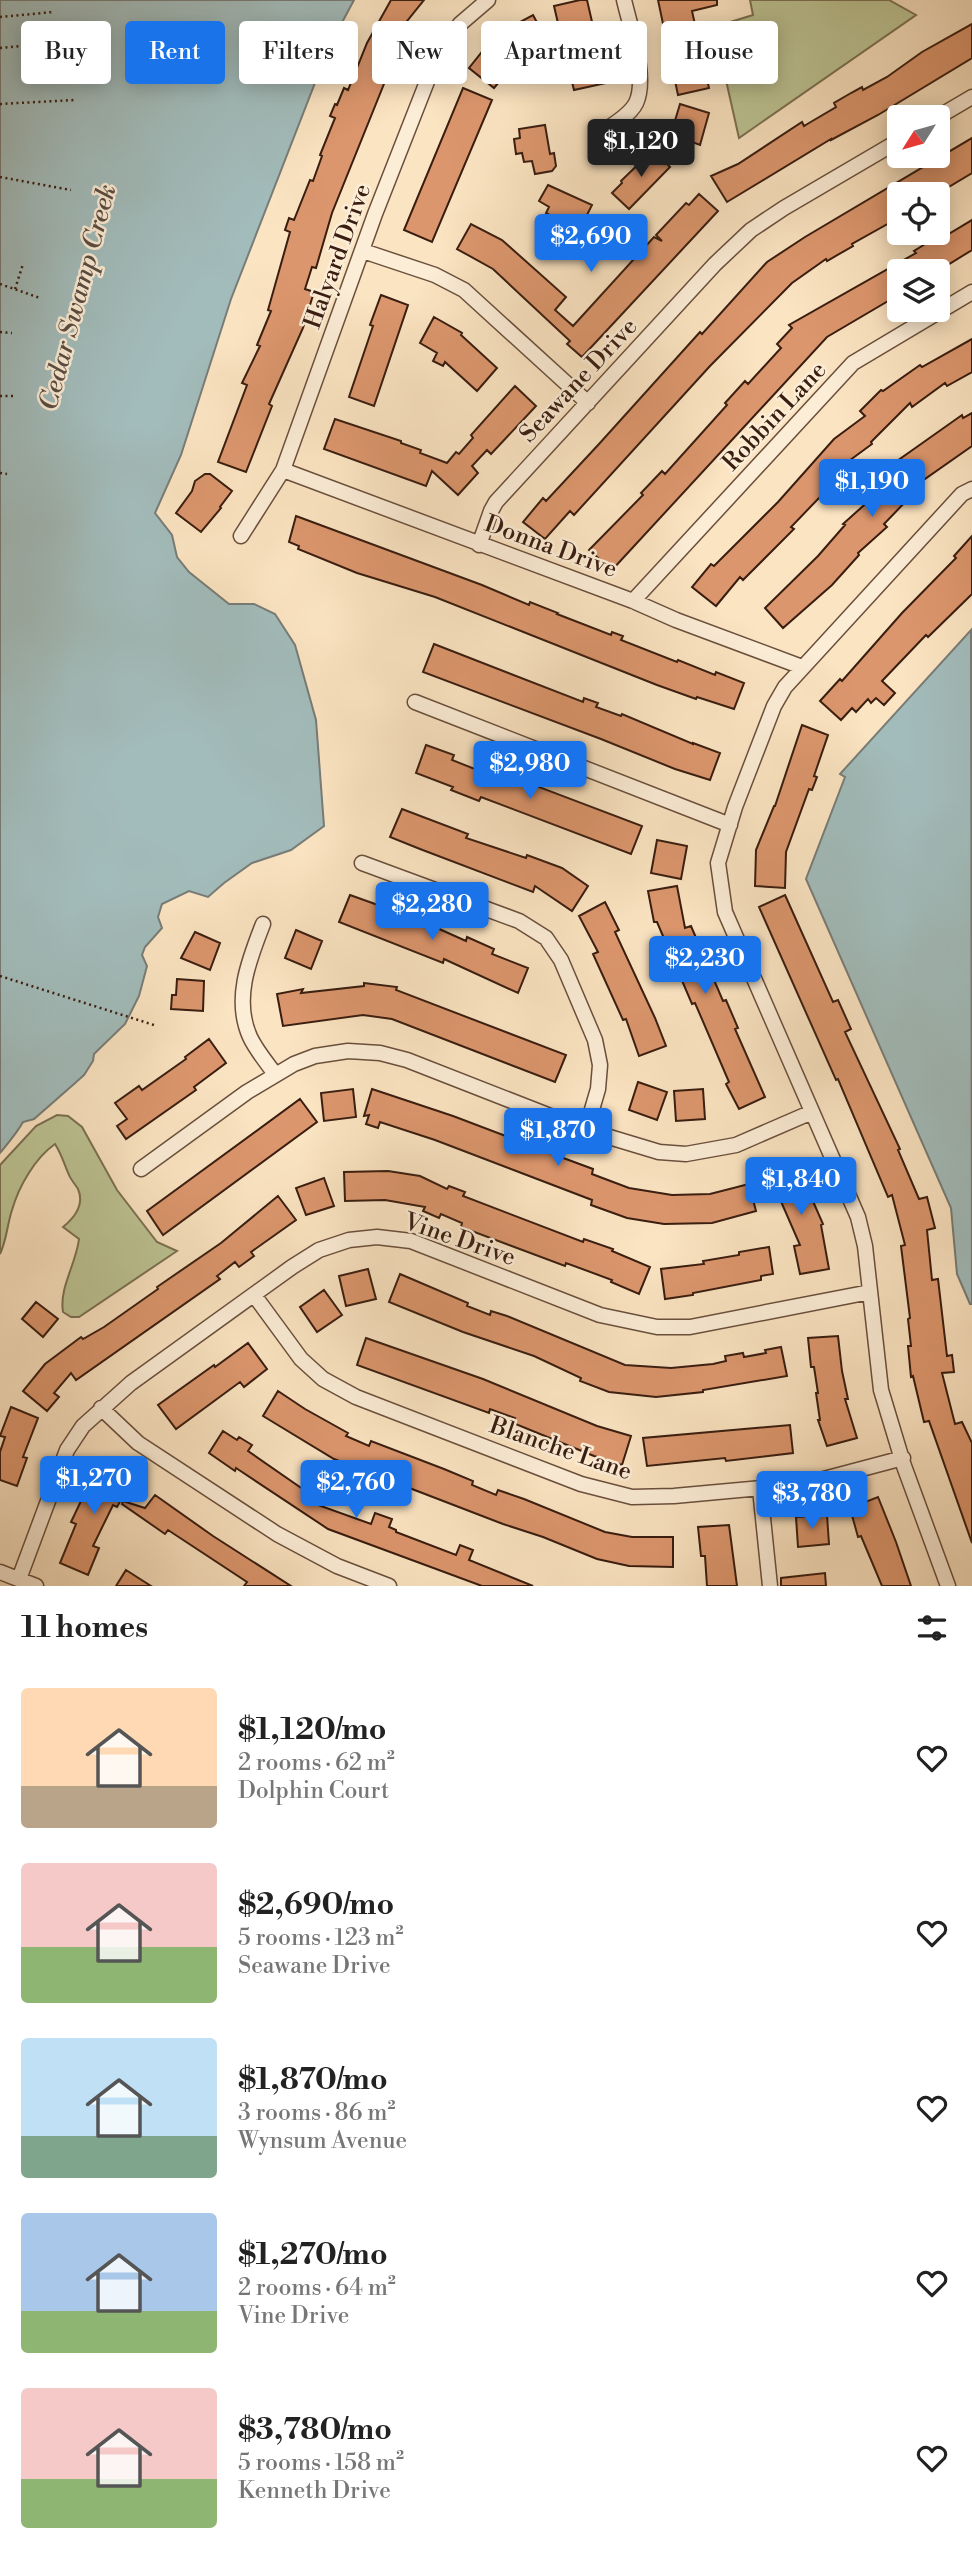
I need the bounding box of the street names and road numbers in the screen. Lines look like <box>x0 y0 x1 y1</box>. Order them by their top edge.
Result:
street label: Halyard Drive <box>298 180 378 333</box>
street label: Seawane Drive <box>513 312 644 449</box>
street label: Robbin Lane <box>716 356 833 478</box>
street label: Donna Drive <box>480 509 621 585</box>
street label: Vine Drive <box>399 1207 519 1273</box>
street label: Blanche Lane <box>485 1410 636 1487</box>

